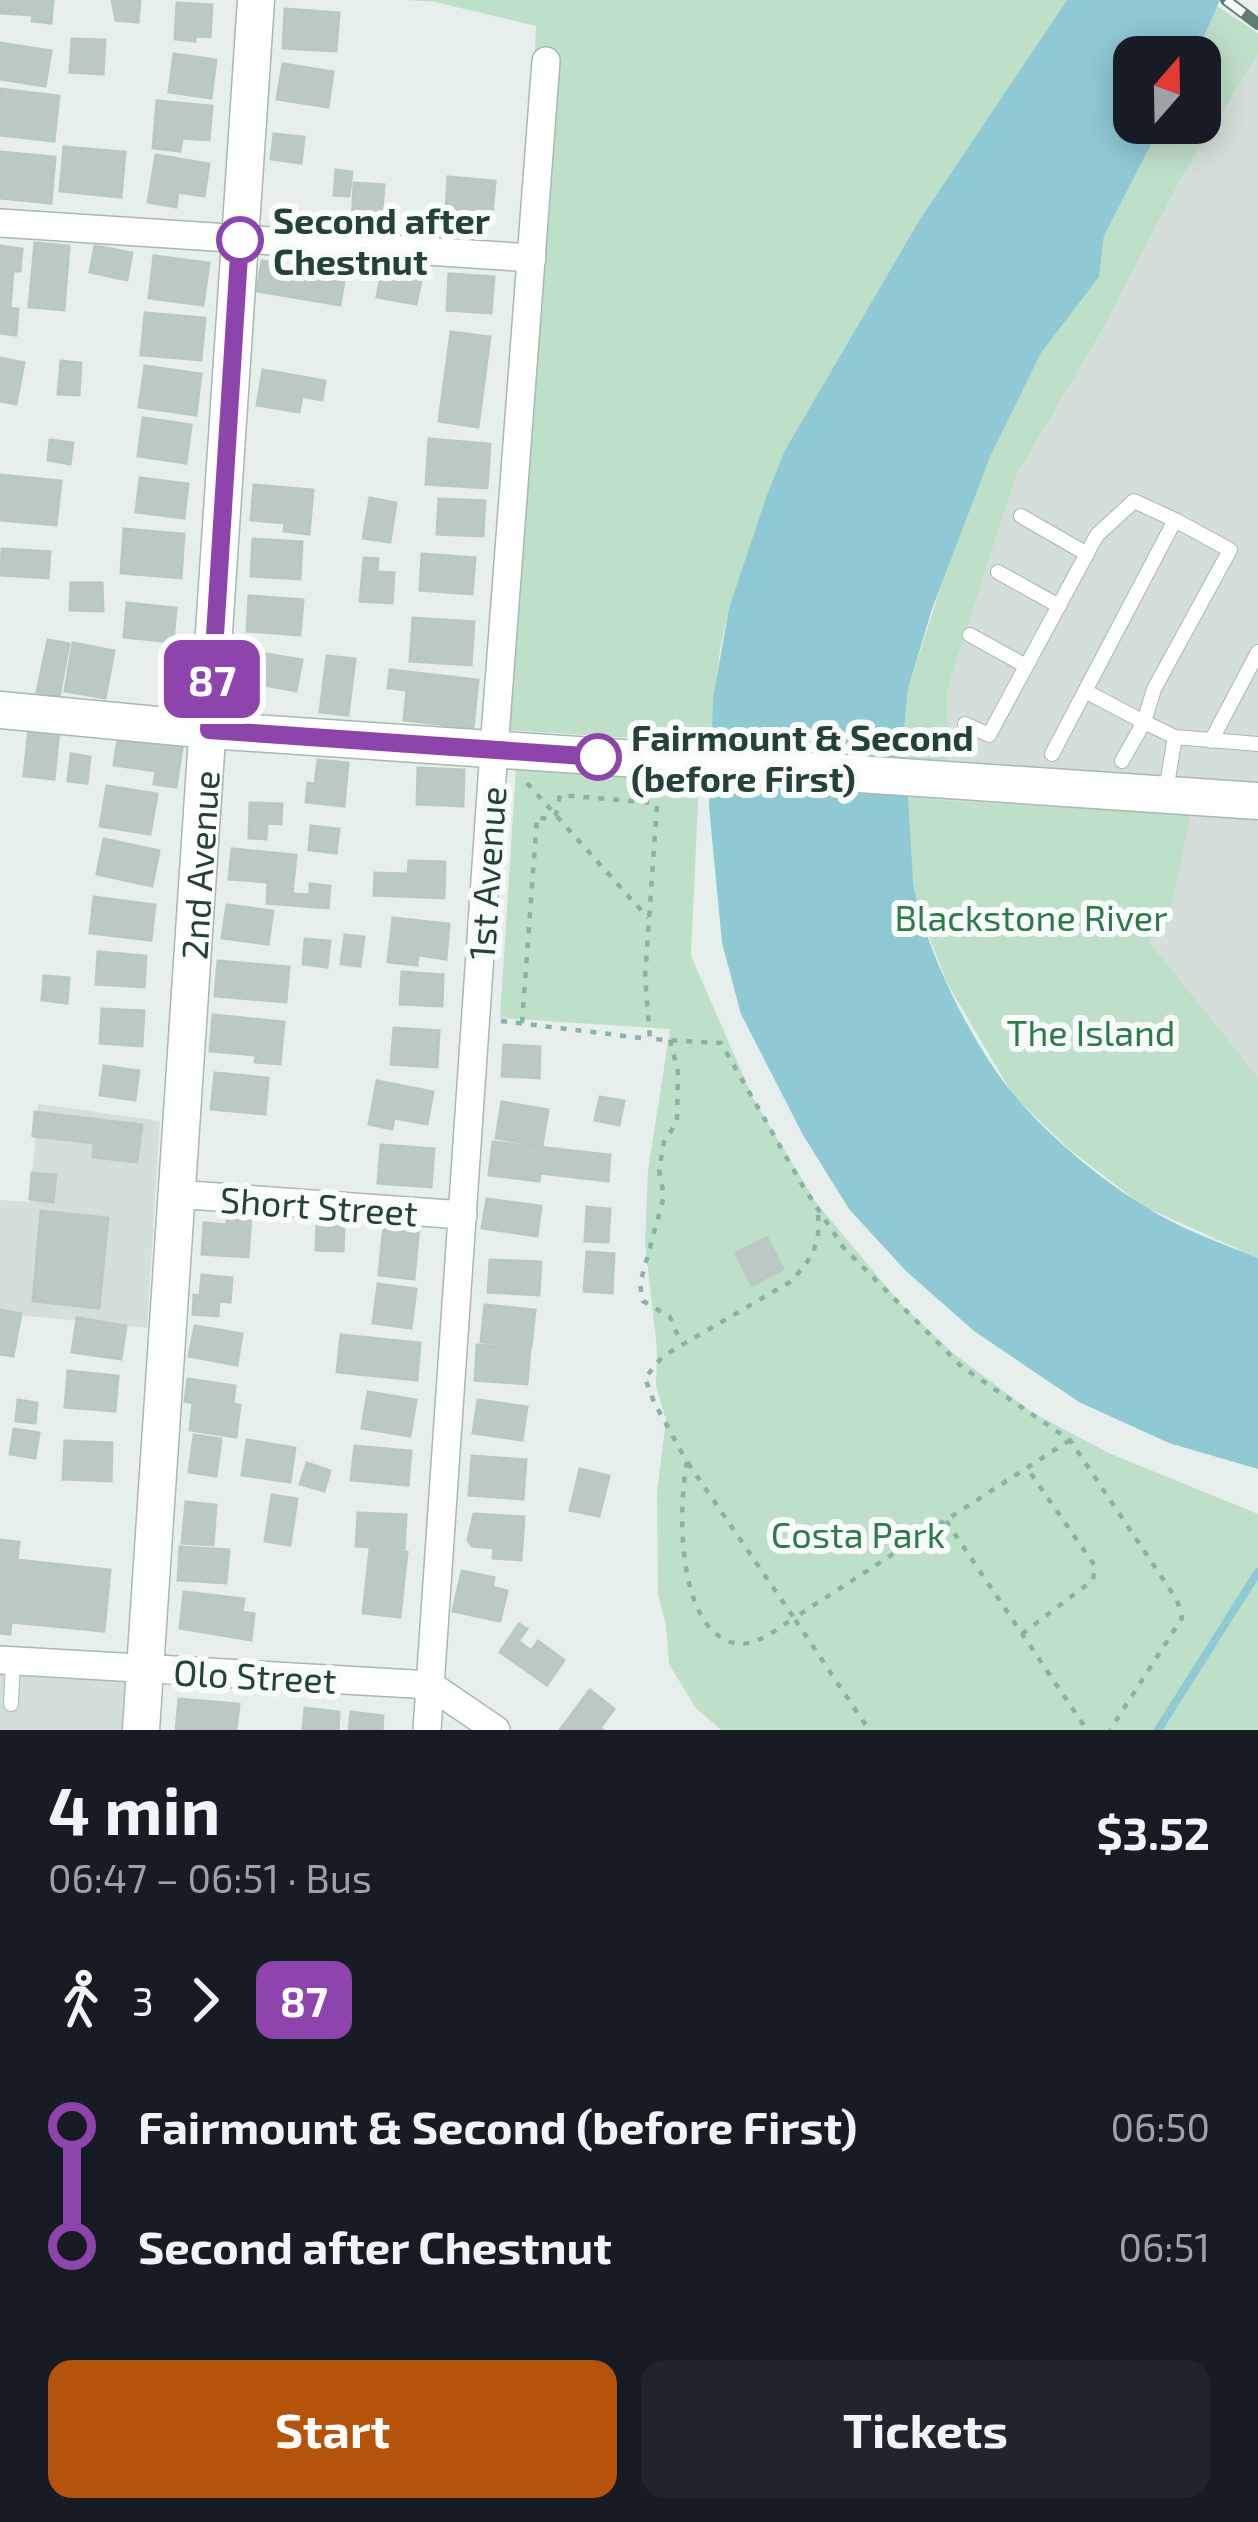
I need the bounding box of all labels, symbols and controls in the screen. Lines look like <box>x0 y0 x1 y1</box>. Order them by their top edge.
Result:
north arrow <box>1113 36 1221 144</box>
map controls <box>1113 36 1221 144</box>
place label: Second after Chestnut <box>273 198 491 282</box>
marker: Second after Chestnut <box>218 218 262 262</box>
line badge: 87 <box>158 640 266 718</box>
text: 87 <box>188 654 236 704</box>
place label: Fairmount & Second (before First) <box>631 715 974 799</box>
marker: Fairmount & Second (before First) <box>576 735 620 779</box>
street label: 2nd Avenue <box>171 769 226 961</box>
street label: 1st Avenue <box>458 785 514 961</box>
park label: Blackstone River <box>894 895 1168 938</box>
park label: The Island <box>1007 1010 1175 1053</box>
street label: Short Street <box>219 1177 419 1233</box>
park label: Costa Park <box>771 1512 945 1555</box>
street label: Olo Street <box>172 1649 338 1701</box>
text: 4 min <box>48 1769 220 1848</box>
text: $3.52 <box>1096 1805 1210 1859</box>
text: 06:47 – 06:51 · Bus <box>48 1854 372 1901</box>
icon: walk <box>48 1967 114 2033</box>
icon: forward <box>172 1967 238 2033</box>
text: 87 <box>280 1975 328 2025</box>
text: 3 <box>132 1977 154 2024</box>
text: Fairmount & Second (before First) <box>138 2099 857 2153</box>
text: 06:50 <box>1111 2103 1210 2150</box>
text: Second after Chestnut <box>138 2219 612 2273</box>
text: 06:51 <box>1119 2223 1210 2270</box>
button: Start <box>48 2360 617 2498</box>
button: Tickets <box>641 2360 1210 2498</box>

